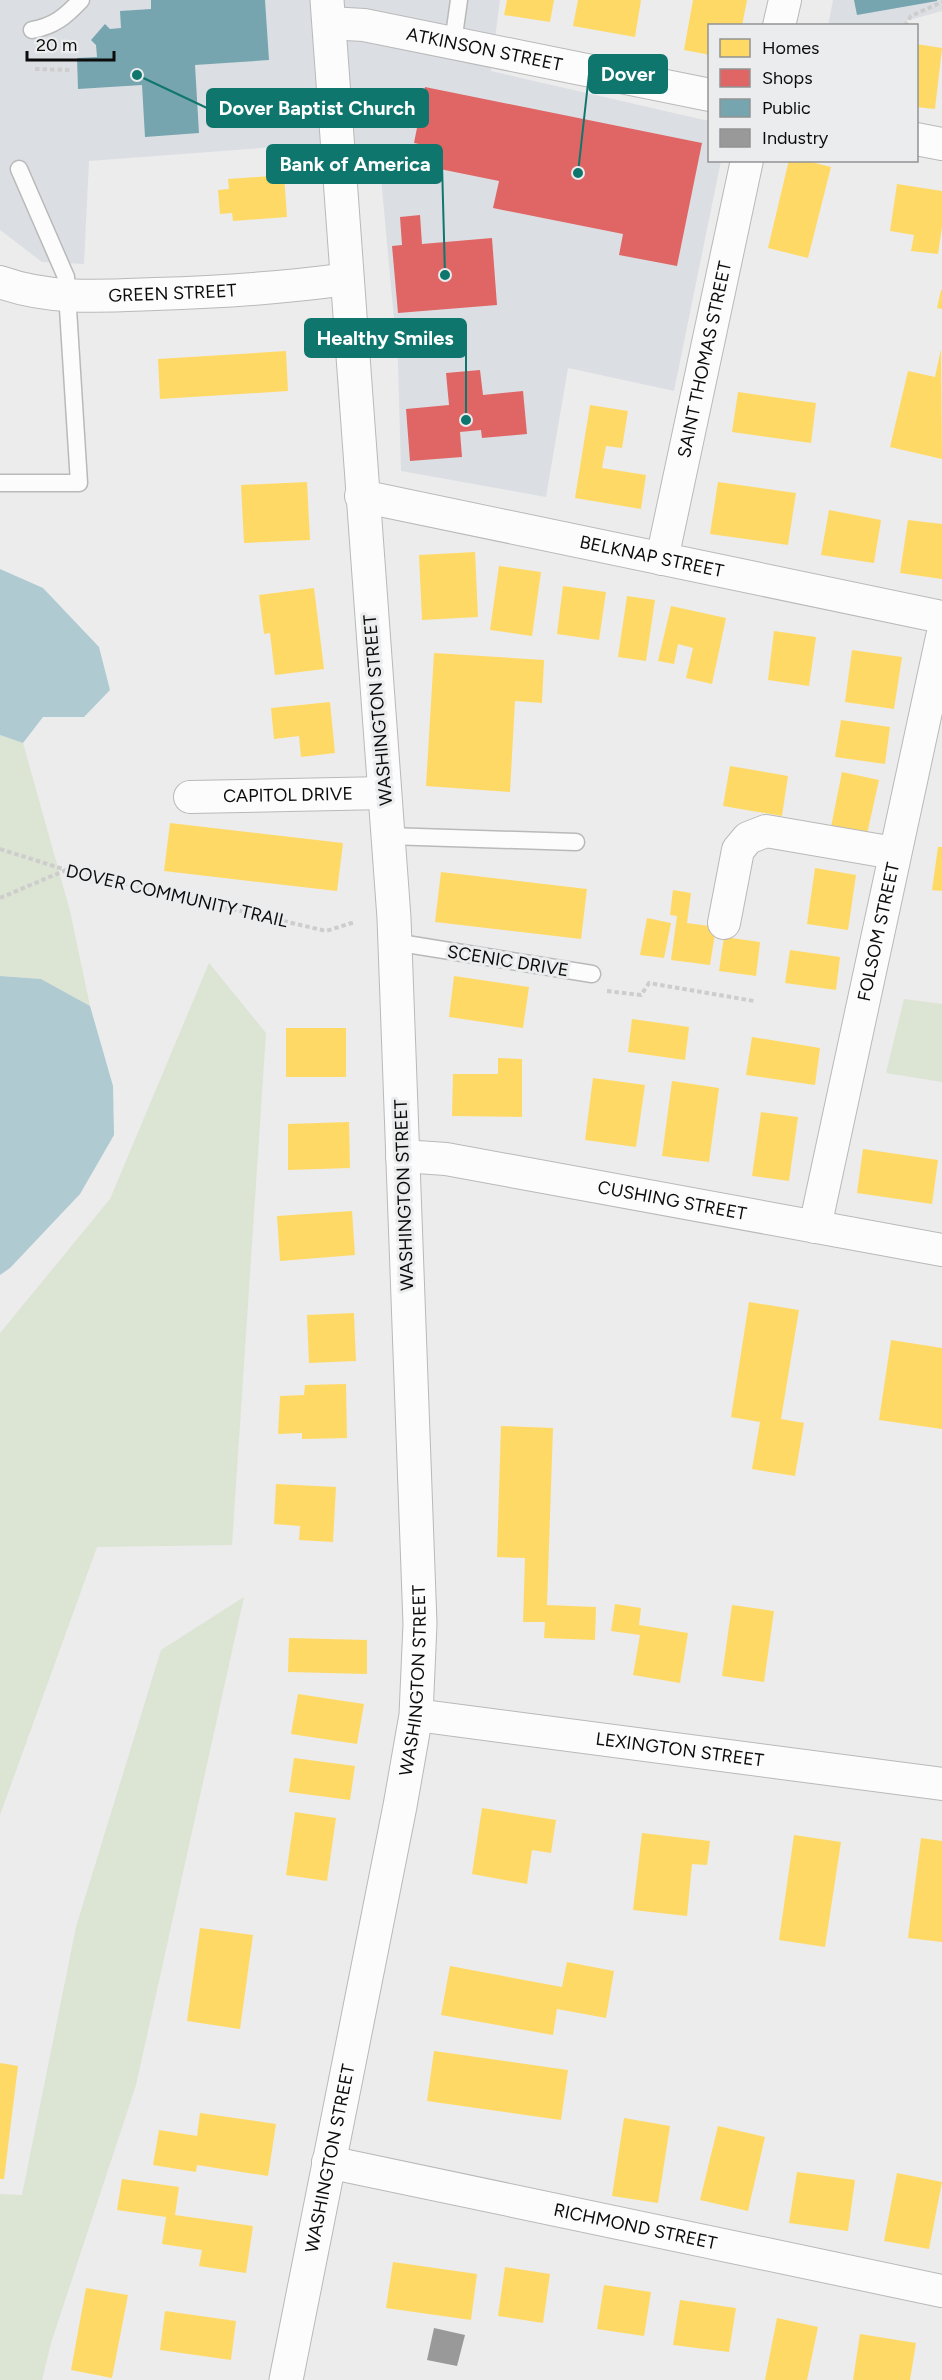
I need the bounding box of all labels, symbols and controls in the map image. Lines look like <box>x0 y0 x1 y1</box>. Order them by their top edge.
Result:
street label: ATKINSON STREET <box>405 23 564 76</box>
scale bar <box>27 24 114 62</box>
legend <box>708 24 918 162</box>
text: 20 m <box>36 34 77 56</box>
text: Homes <box>762 37 820 59</box>
callout: Dover <box>589 55 667 93</box>
text: Dover <box>601 62 656 86</box>
text: Shops <box>762 67 813 89</box>
callout: Dover Baptist Church <box>207 89 428 127</box>
text: Dover Baptist Church <box>219 96 415 120</box>
text: Public <box>762 97 811 119</box>
text: Industry <box>762 127 829 149</box>
callout: Bank of America <box>267 145 442 183</box>
text: Bank of America <box>279 152 431 176</box>
street label: SAINT THOMAS STREET <box>673 259 736 460</box>
street label: GREEN STREET <box>108 279 237 307</box>
callout: Healthy Smiles <box>305 319 466 357</box>
text: Healthy Smiles <box>316 326 454 350</box>
street label: BELKNAP STREET <box>578 531 726 582</box>
street label: WASHINGTON STREET <box>359 613 397 806</box>
street label: CAPITOL DRIVE <box>223 783 353 807</box>
street label: DOVER COMMUNITY TRAIL <box>64 860 291 932</box>
street label: FOLSOM STREET <box>853 860 904 1003</box>
street label: SCENIC DRIVE <box>446 941 570 981</box>
street label: WASHINGTON STREET <box>390 1099 418 1291</box>
street label: CUSHING STREET <box>596 1176 748 1225</box>
street label: WASHINGTON STREET <box>395 1584 431 1777</box>
street label: LEXINGTON STREET <box>594 1728 765 1772</box>
street label: WASHINGTON STREET <box>301 2062 360 2255</box>
street label: RICHMOND STREET <box>552 2199 719 2254</box>

